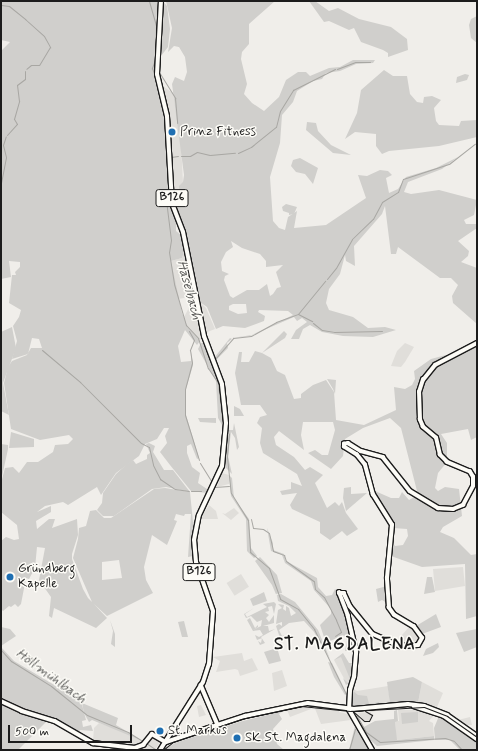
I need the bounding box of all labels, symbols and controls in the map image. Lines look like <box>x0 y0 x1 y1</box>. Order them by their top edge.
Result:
place label: Prinz Fitness <box>180 124 258 140</box>
marker: Prinz Fitness <box>167 127 177 137</box>
road number: B126 <box>155 188 189 208</box>
water label: Haselbach <box>173 258 205 322</box>
place label: Gründberg Kapelle <box>18 562 75 593</box>
road number: B126 <box>182 562 216 582</box>
marker: Gründberg Kapelle <box>5 572 15 582</box>
district label: ST. MAGDALENA <box>273 635 417 655</box>
water label: Höllmühlbach <box>13 645 89 707</box>
scale bar <box>10 717 134 743</box>
place label: St. Markus <box>168 723 227 739</box>
text: 500 m <box>15 724 49 740</box>
marker: St. Markus <box>155 726 165 736</box>
place label: SK St. Magdalena <box>245 730 343 746</box>
marker: SK St. Magdalena <box>232 733 242 743</box>

